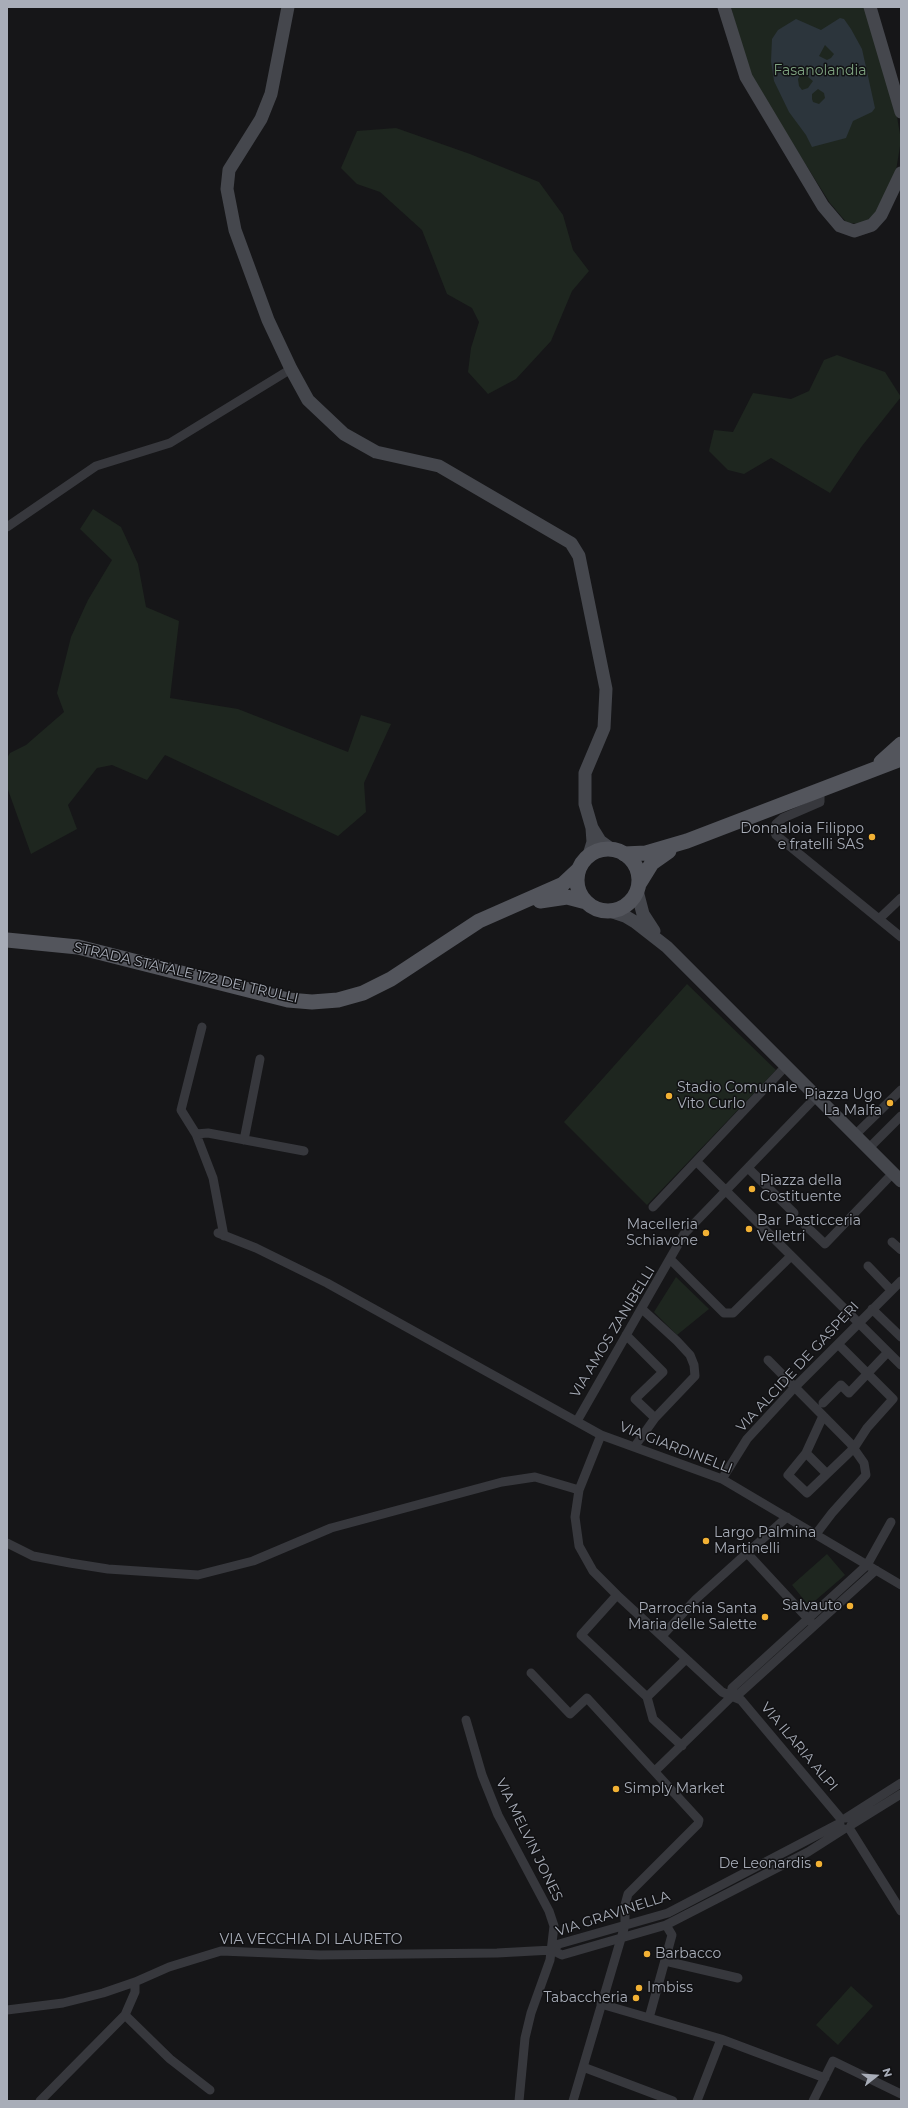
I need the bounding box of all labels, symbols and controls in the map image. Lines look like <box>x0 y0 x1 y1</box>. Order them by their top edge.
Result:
park label: Fasanolandia <box>773 63 867 79</box>
place label: Donnaloia Filippo e fratelli SAS <box>740 821 864 854</box>
marker: Donnaloia Filippo e fratelli SAS <box>867 832 877 842</box>
street label: STRADA STATALE 172 DEI TRULLI <box>72 939 300 1007</box>
place label: Stadio Comunale Vito Curlo <box>677 1080 798 1112</box>
place label: Piazza Ugo La Malfa <box>804 1087 882 1120</box>
marker: Stadio Comunale Vito Curlo <box>664 1091 674 1101</box>
marker: Piazza Ugo La Malfa <box>885 1098 895 1108</box>
place label: Piazza della Costituente <box>760 1173 842 1206</box>
marker: Piazza della Costituente <box>747 1184 757 1194</box>
place label: Bar Pasticceria Velletri <box>757 1213 861 1246</box>
place label: Macelleria Schiavone <box>626 1217 698 1250</box>
marker: Bar Pasticceria Velletri <box>744 1224 754 1234</box>
marker: Macelleria Schiavone <box>701 1228 711 1238</box>
street label: VIA AMOS ZANIBELLI <box>567 1263 659 1401</box>
street label: VIA ALCIDE DE GASPERI <box>733 1298 863 1436</box>
street label: VIA GIARDINELLI <box>617 1419 735 1477</box>
place label: Largo Palmina Martinelli <box>714 1525 816 1558</box>
marker: Largo Palmina Martinelli <box>701 1536 711 1546</box>
place label: Salvauto <box>782 1598 842 1614</box>
place label: Parrocchia Santa Maria delle Salette <box>628 1601 757 1634</box>
marker: Salvauto <box>845 1601 855 1611</box>
marker: Parrocchia Santa Maria delle Salette <box>760 1612 770 1622</box>
street label: VIA ILARIA ALPI <box>757 1699 841 1795</box>
street label: VIA MELVIN JONES <box>492 1776 566 1904</box>
place label: Simply Market <box>624 1781 725 1797</box>
marker: Simply Market <box>611 1784 621 1794</box>
place label: De Leonardis <box>719 1856 811 1872</box>
marker: De Leonardis <box>814 1859 824 1869</box>
street label: VIA GRAVINELLA <box>554 1888 672 1940</box>
street label: VIA VECCHIA DI LAURETO <box>220 1932 402 1948</box>
place label: Barbacco <box>655 1946 721 1962</box>
marker: Barbacco <box>642 1949 652 1959</box>
place label: Imbiss <box>647 1980 693 1996</box>
marker: Imbiss <box>634 1983 644 1993</box>
place label: Tabaccheria <box>543 1990 628 2006</box>
marker: Tabaccheria <box>631 1993 641 2003</box>
north arrow <box>856 2056 896 2096</box>
text: N <box>879 2066 895 2079</box>

